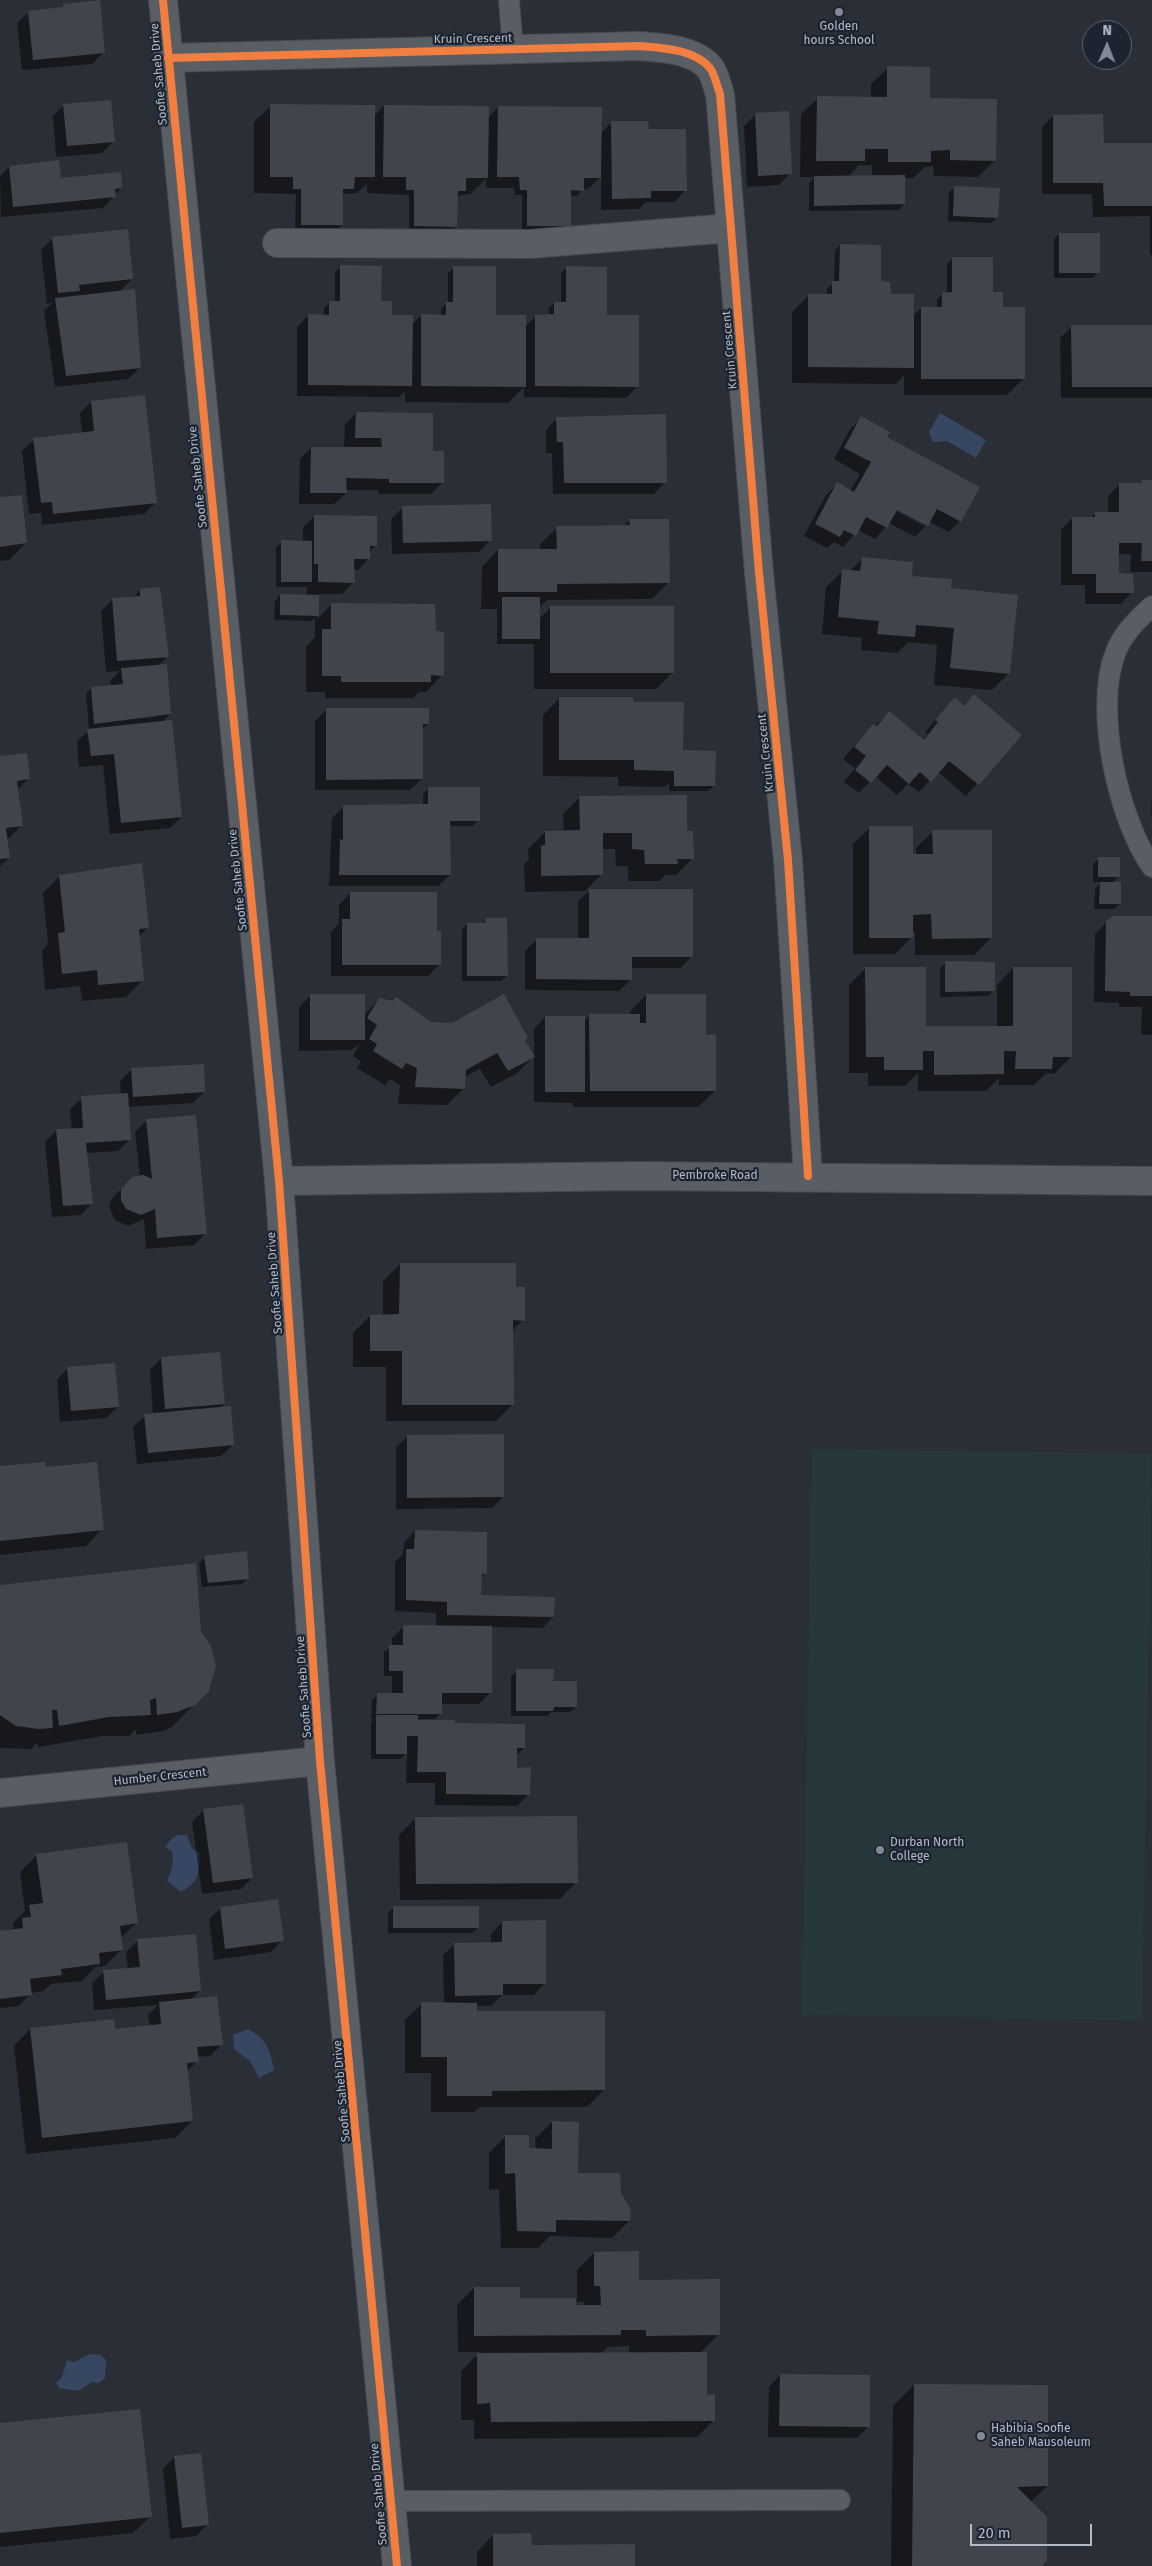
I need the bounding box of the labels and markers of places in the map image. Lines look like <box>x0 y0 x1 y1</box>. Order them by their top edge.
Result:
marker: Golden hours School <box>833 6 845 18</box>
place label: Golden hours School <box>803 20 875 48</box>
place label: Durban North College <box>890 1836 964 1864</box>
marker: Durban North College <box>874 1844 886 1856</box>
place label: Habibia Soofie Saheb Mausoleum <box>991 2422 1091 2450</box>
marker: Habibia Soofie Saheb Mausoleum <box>975 2430 987 2442</box>

